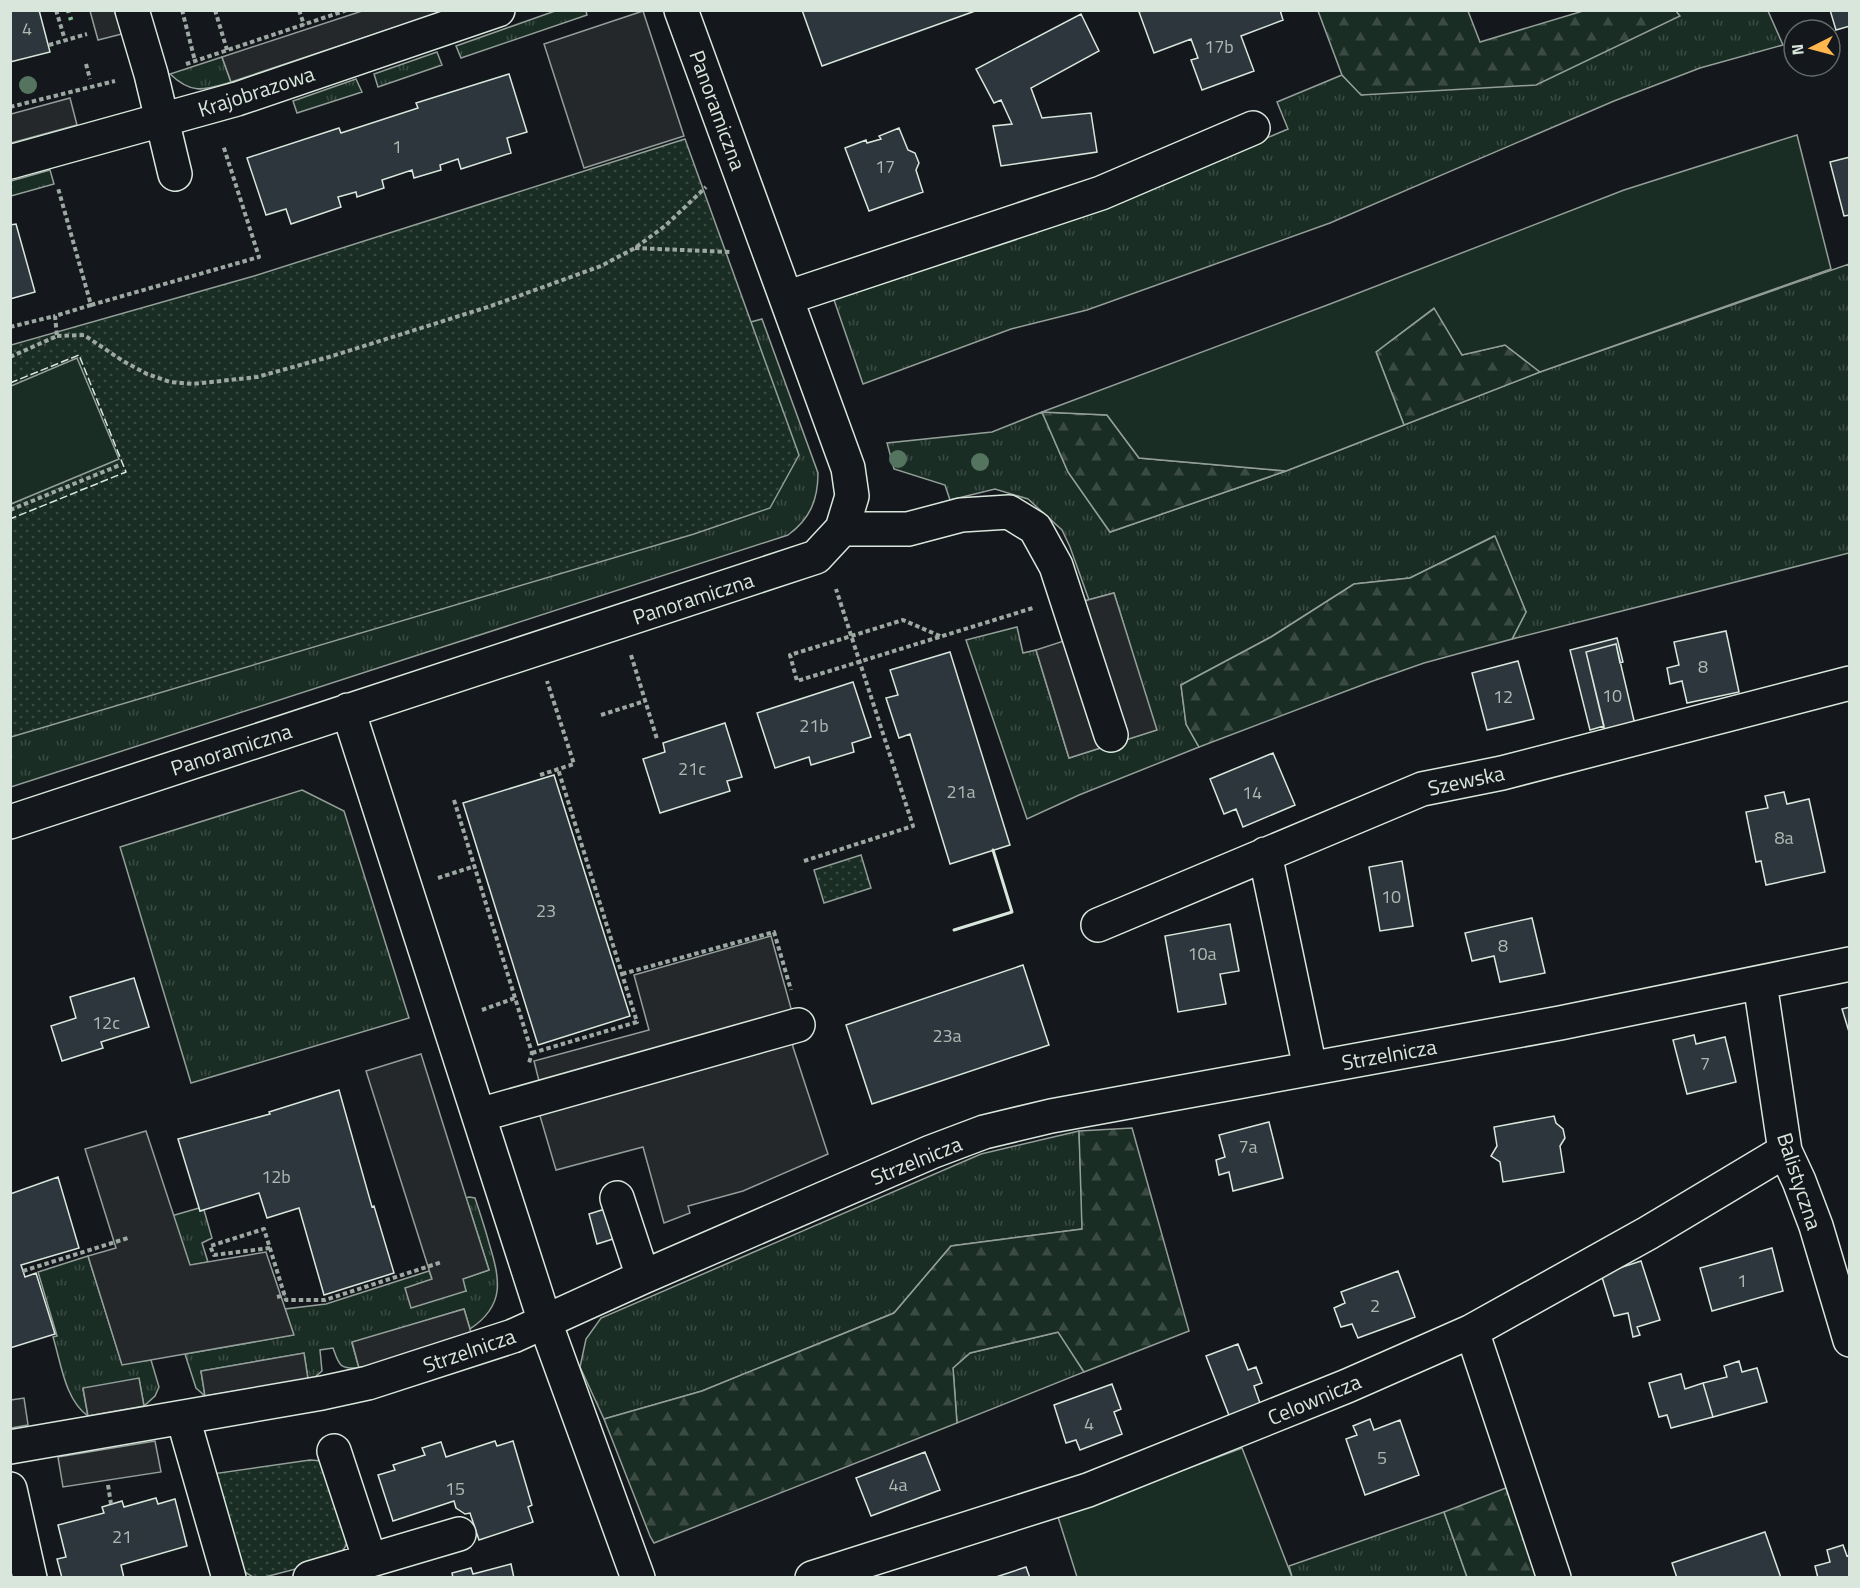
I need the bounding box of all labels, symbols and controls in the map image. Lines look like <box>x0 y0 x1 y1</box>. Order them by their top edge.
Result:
house number: 4 <box>22 15 32 42</box>
north arrow <box>1782 18 1842 78</box>
house number: 17b <box>1204 33 1234 60</box>
text: N <box>1785 43 1810 56</box>
street label: Panoramiczna <box>681 45 755 175</box>
street label: Krajobrazowa <box>193 57 319 125</box>
house number: 1 <box>392 133 402 160</box>
house number: 17 <box>875 153 895 180</box>
street label: Panoramiczna <box>628 563 758 633</box>
house number: 8 <box>1698 653 1708 680</box>
house number: 10 <box>1602 682 1622 709</box>
house number: 12 <box>1493 683 1513 710</box>
house number: 21b <box>799 712 829 739</box>
street label: Panoramiczna <box>166 714 296 784</box>
house number: 21c <box>678 755 706 782</box>
street label: Szewska <box>1425 756 1508 804</box>
house number: 21a <box>946 778 976 805</box>
house number: 14 <box>1242 779 1262 806</box>
house number: 8a <box>1774 824 1794 851</box>
house number: 10 <box>1381 883 1401 910</box>
house number: 23 <box>536 897 556 924</box>
house number: 8 <box>1498 932 1508 959</box>
house number: 10a <box>1187 940 1217 967</box>
house number: 12c <box>92 1009 120 1036</box>
house number: 23a <box>932 1022 962 1049</box>
street label: Strzelnicza <box>1339 1030 1439 1078</box>
house number: 7 <box>1700 1050 1710 1077</box>
street label: Strzelnicza <box>866 1127 967 1193</box>
street label: Balistyczna <box>1769 1128 1831 1234</box>
house number: 7a <box>1238 1133 1258 1160</box>
house number: 12b <box>261 1163 291 1190</box>
house number: 1 <box>1737 1267 1747 1294</box>
house number: 2 <box>1370 1292 1380 1319</box>
street label: Strzelnicza <box>418 1319 520 1381</box>
street label: Celownicza <box>1262 1365 1366 1433</box>
house number: 4 <box>1084 1410 1094 1437</box>
house number: 5 <box>1377 1444 1387 1471</box>
house number: 4a <box>888 1471 908 1498</box>
house number: 15 <box>445 1475 465 1502</box>
house number: 21 <box>112 1523 132 1550</box>

